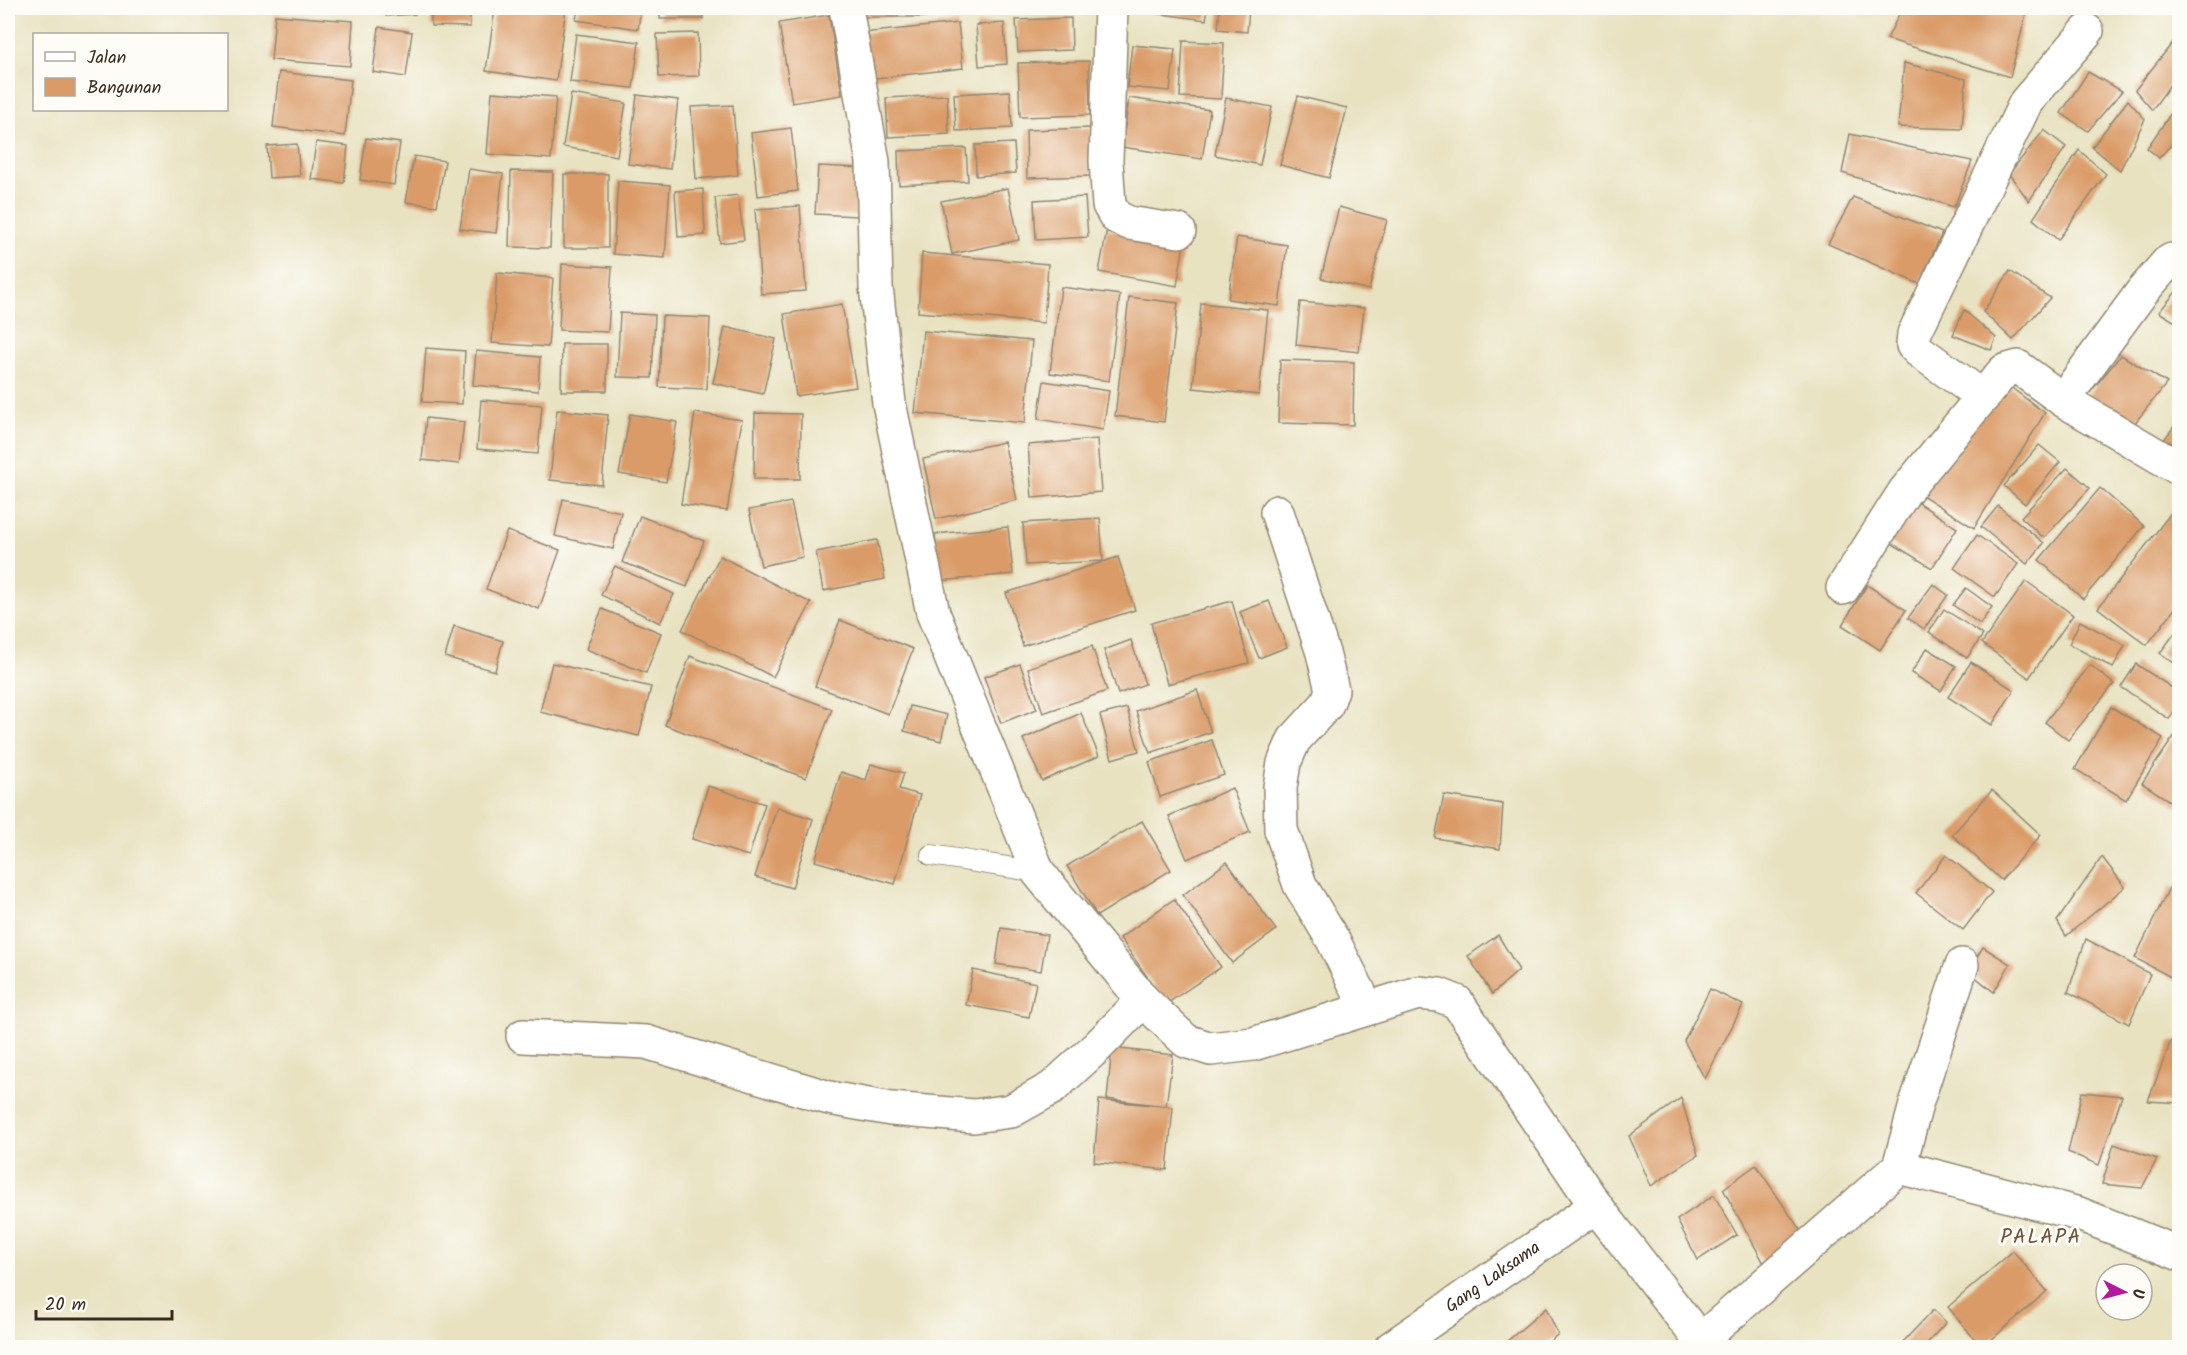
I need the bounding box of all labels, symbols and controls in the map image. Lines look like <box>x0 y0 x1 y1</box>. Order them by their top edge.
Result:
legend <box>33 33 228 111</box>
text: Jalan <box>87 44 126 73</box>
text: Bangunan <box>87 74 161 103</box>
district label: PALAPA <box>2000 1221 2082 1254</box>
street label: Gang Laksama <box>1439 1234 1547 1321</box>
north arrow <box>2094 1262 2154 1322</box>
scale bar <box>36 1283 172 1321</box>
text: U <box>2124 1287 2150 1300</box>
text: 20 m <box>45 1291 86 1320</box>

